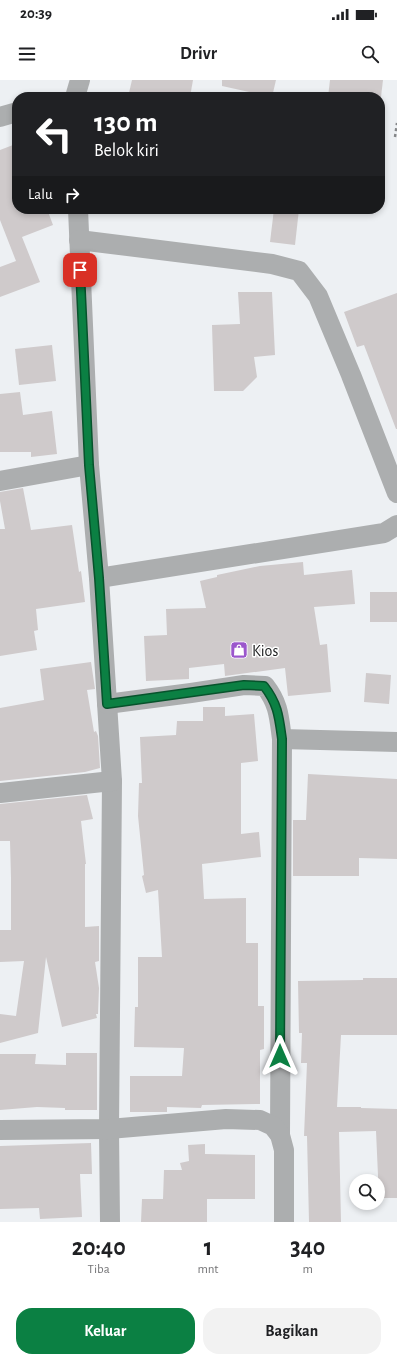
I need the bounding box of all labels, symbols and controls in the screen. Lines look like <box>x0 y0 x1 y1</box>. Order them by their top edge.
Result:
text: 20:39 <box>20 6 52 21</box>
icon: menu <box>16 43 38 65</box>
icon: search <box>359 43 381 65</box>
text: Drivr <box>180 45 217 63</box>
icon: left <box>28 108 80 160</box>
text: 130 m <box>94 109 158 137</box>
text: Belok kiri <box>94 142 159 160</box>
icon: right <box>61 184 83 206</box>
text: Lalu <box>28 187 53 202</box>
pin <box>63 253 97 287</box>
icon: arrive <box>69 259 91 281</box>
shop icon: Kios <box>229 640 249 660</box>
place label: Kios <box>252 643 278 659</box>
position arrow <box>259 1035 301 1077</box>
map controls <box>349 1174 385 1210</box>
button: search <box>349 1174 385 1210</box>
text: 20:40 <box>72 1236 126 1260</box>
text: 1 <box>204 1236 212 1260</box>
text: 340 <box>290 1236 325 1260</box>
text: Tiba <box>88 1263 110 1276</box>
text: mnt <box>197 1263 219 1276</box>
text: m <box>303 1263 313 1276</box>
button: Keluar <box>16 1308 195 1354</box>
button: Bagikan <box>203 1308 381 1354</box>

